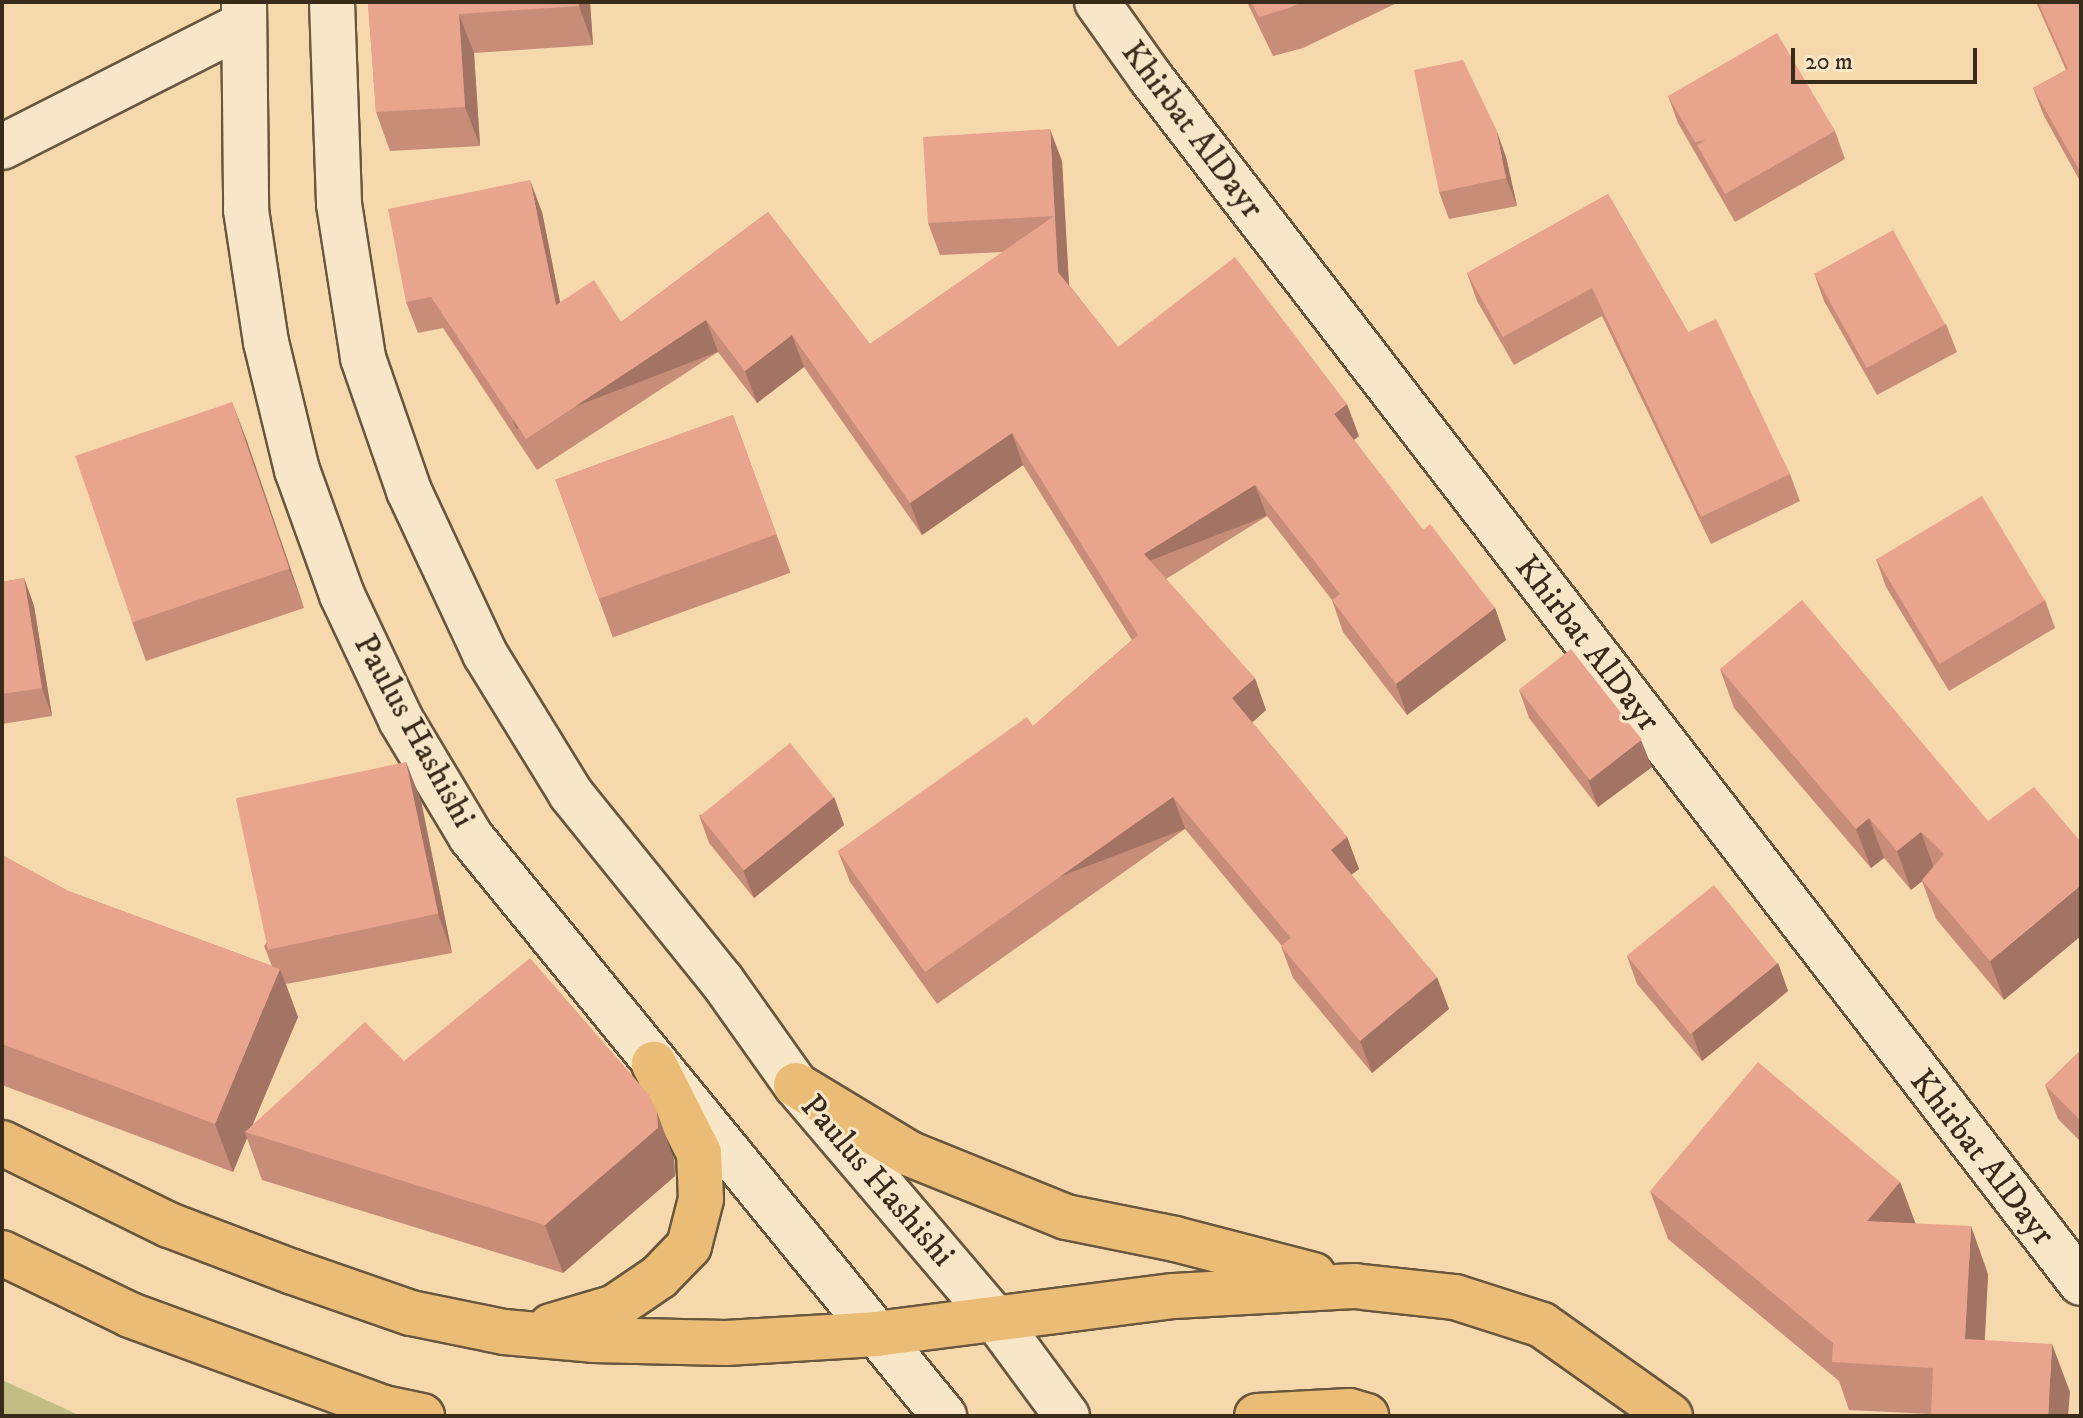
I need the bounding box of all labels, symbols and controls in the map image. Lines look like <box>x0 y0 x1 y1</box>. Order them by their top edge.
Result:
scale bar <box>1795 32 1981 82</box>
street label: Khirbat AlDayr <box>1112 33 1272 227</box>
text: 20 m <box>1805 47 1853 77</box>
street label: Khirbat AlDayr <box>1506 548 1668 740</box>
street label: Paulus Hashishi <box>344 627 484 835</box>
street label: Khirbat AlDayr <box>1901 1062 2063 1254</box>
street label: Paulus Hashishi <box>791 1087 963 1275</box>

